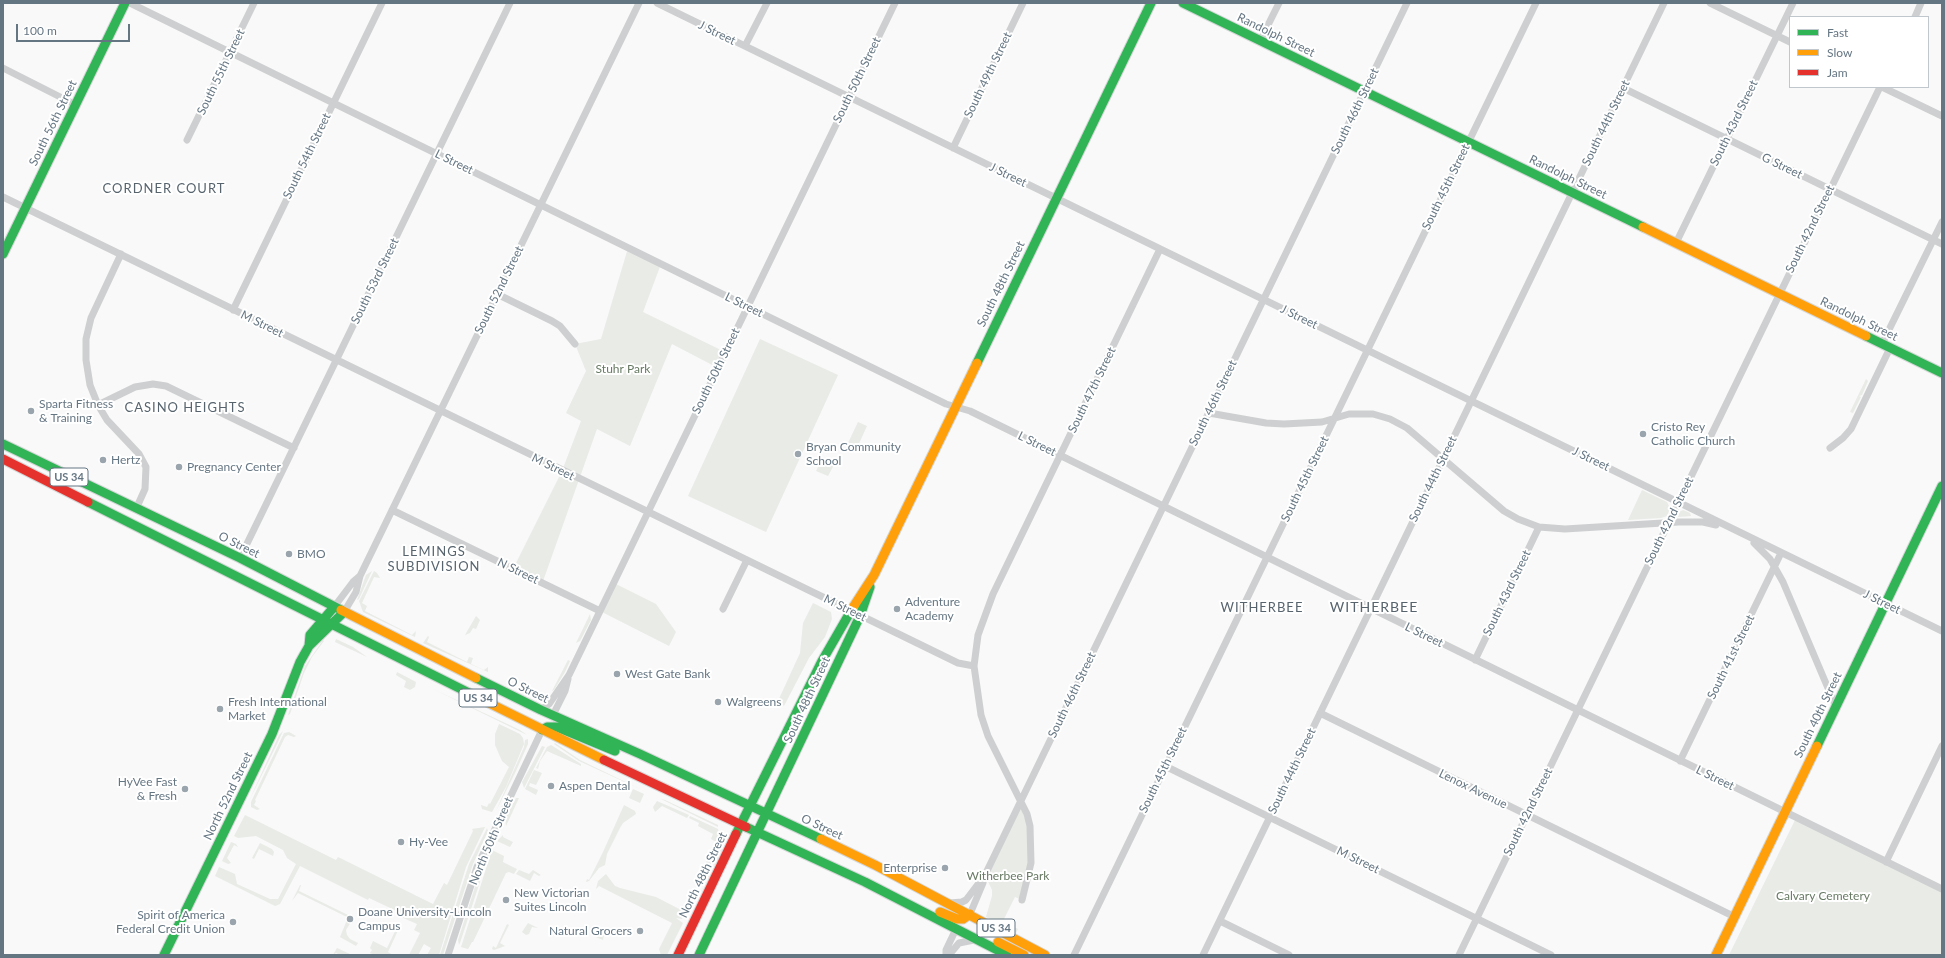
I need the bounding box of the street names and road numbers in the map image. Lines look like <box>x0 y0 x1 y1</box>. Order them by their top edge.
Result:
street label: Randolph Street <box>1235 10 1317 60</box>
street label: J Street <box>696 18 738 48</box>
street label: South 55th Street <box>194 27 248 117</box>
street label: South 49th Street <box>961 30 1015 120</box>
street label: South 50th Street <box>830 35 884 125</box>
street label: South 46th Street <box>1328 66 1382 156</box>
street label: South 56th Street <box>26 78 80 168</box>
street label: South 44th Street <box>1579 78 1633 168</box>
street label: South 43rd Street <box>1707 78 1761 168</box>
street label: South 54th Street <box>280 111 334 201</box>
street label: South 45th Street <box>1419 142 1473 232</box>
street label: L Street <box>432 147 476 177</box>
street label: G Street <box>1759 150 1805 182</box>
street label: Randolph Street <box>1527 152 1609 202</box>
street label: J Street <box>987 160 1029 190</box>
street label: South 42nd Street <box>1782 183 1838 275</box>
street label: South 53rd Street <box>348 236 402 326</box>
street label: South 48th Street <box>974 239 1028 329</box>
street label: South 52nd Street <box>471 244 527 336</box>
street label: L Street <box>722 290 766 320</box>
street label: Randolph Street <box>1818 294 1900 344</box>
street label: J Street <box>1278 302 1320 332</box>
street label: M Street <box>238 307 286 341</box>
street label: South 50th Street <box>689 326 743 416</box>
street label: South 47th Street <box>1065 345 1119 435</box>
street label: South 46th Street <box>1186 358 1240 448</box>
street label: L Street <box>1015 429 1059 459</box>
street label: South 45th Street <box>1278 434 1332 524</box>
street label: South 44th Street <box>1406 434 1460 524</box>
street label: J Street <box>1570 444 1612 474</box>
street label: M Street <box>529 450 577 484</box>
road number: US 34 <box>50 468 88 486</box>
street label: South 42nd Street <box>1641 475 1697 567</box>
street label: O Street <box>216 529 262 561</box>
street label: South 43rd Street <box>1480 548 1534 638</box>
street label: N Street <box>495 555 541 587</box>
street label: J Street <box>1861 587 1903 617</box>
street label: M Street <box>821 591 869 625</box>
street label: South 41st Street <box>1704 612 1758 702</box>
street label: L Street <box>1402 620 1446 650</box>
street label: South 46th Street <box>1045 650 1099 740</box>
street label: South 48th Street <box>781 655 833 745</box>
street label: South 40th Street <box>1791 670 1845 760</box>
street label: O Street <box>505 674 551 706</box>
road number: US 34 <box>459 689 497 707</box>
street label: South 45th Street <box>1136 725 1190 815</box>
street label: South 44th Street <box>1265 726 1319 816</box>
street label: North 52nd Street <box>200 750 256 842</box>
street label: L Street <box>1693 763 1737 793</box>
street label: Lenox Avenue <box>1437 766 1509 812</box>
street label: South 42nd Street <box>1500 766 1556 858</box>
street label: North 50th Street <box>466 795 516 887</box>
street label: O Street <box>799 811 845 843</box>
street label: North 48th Street <box>676 830 730 920</box>
street label: M Street <box>1334 843 1382 877</box>
road number: US 34 <box>977 919 1015 937</box>

